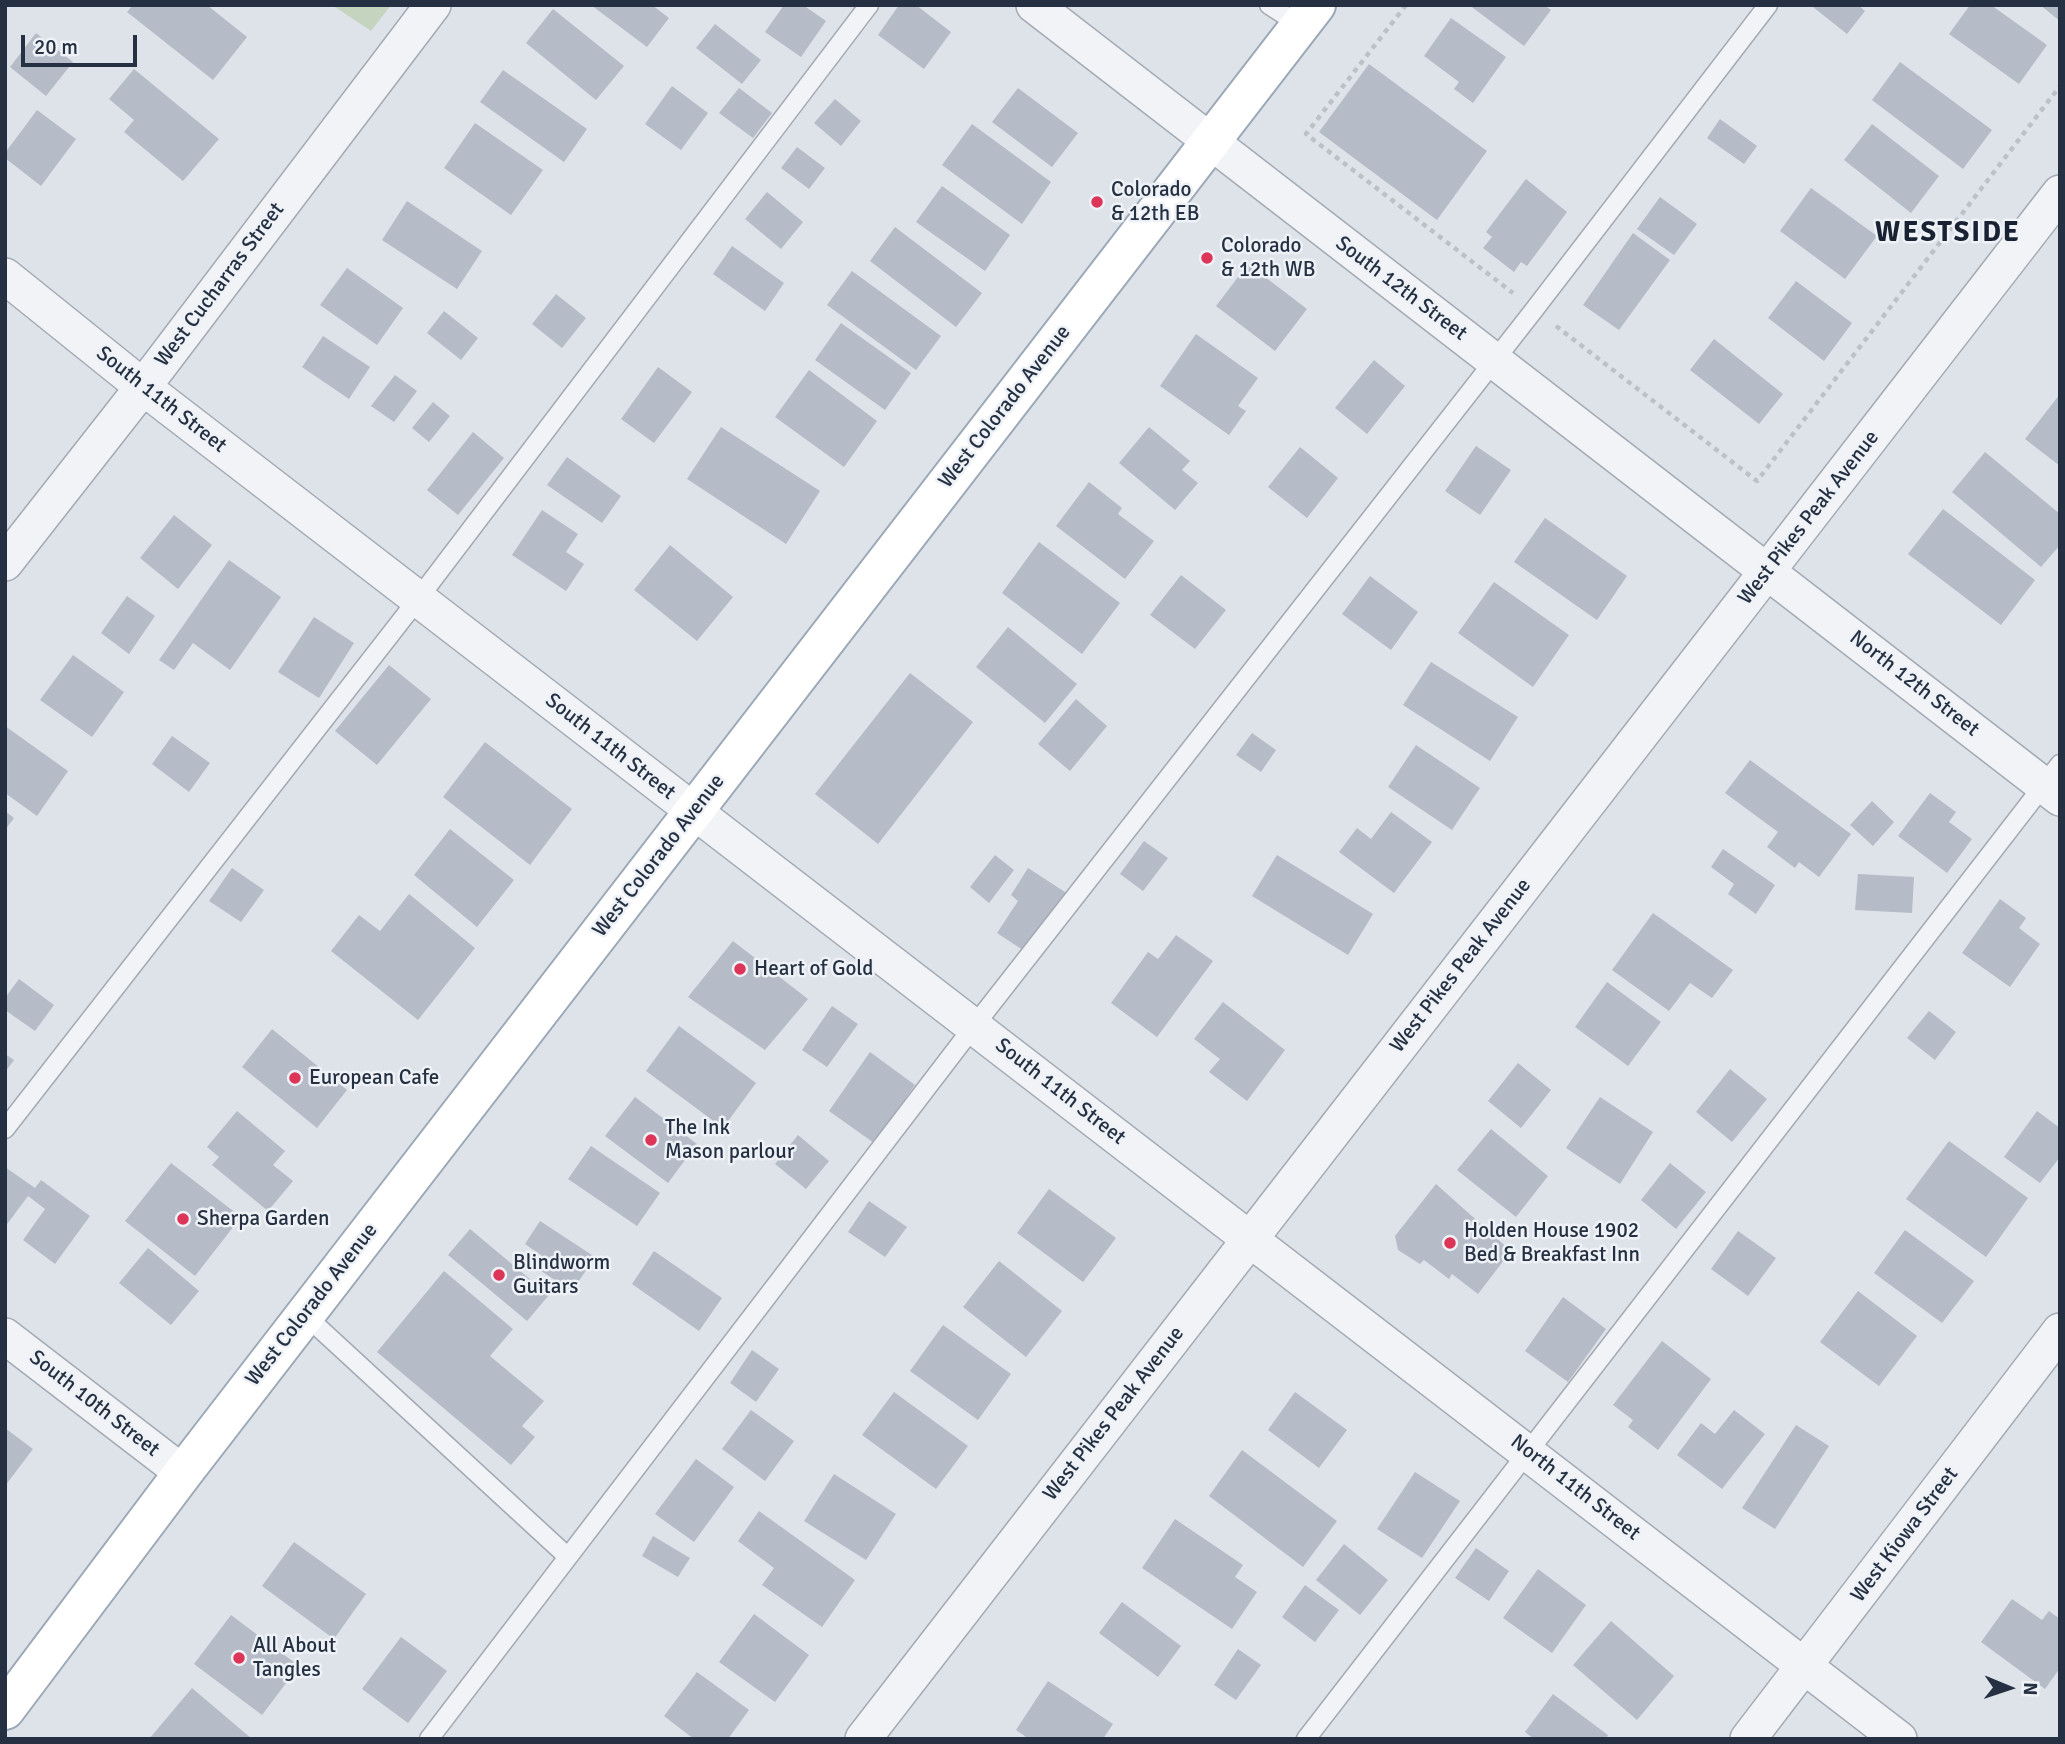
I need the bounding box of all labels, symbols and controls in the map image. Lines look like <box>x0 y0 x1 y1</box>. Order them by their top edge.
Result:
scale bar <box>24 21 140 65</box>
text: 20 m <box>34 34 78 60</box>
place label: Colorado & 12th EB <box>1111 177 1199 227</box>
marker: Colorado & 12th EB <box>1089 194 1105 210</box>
street label: West Cucharras Street <box>150 198 290 372</box>
district label: WESTSIDE <box>1876 217 2020 251</box>
street label: South 12th Street <box>1330 231 1472 347</box>
place label: Colorado & 12th WB <box>1221 233 1315 283</box>
marker: Colorado & 12th WB <box>1199 250 1215 266</box>
street label: West Colorado Avenue <box>934 321 1076 493</box>
street label: South 11th Street <box>91 341 231 459</box>
street label: West Pikes Peak Avenue <box>1733 426 1885 610</box>
street label: North 12th Street <box>1844 626 1984 742</box>
street label: South 11th Street <box>540 688 680 806</box>
street label: West Colorado Avenue <box>588 770 730 942</box>
street label: West Pikes Peak Avenue <box>1385 874 1537 1058</box>
place label: Heart of Gold <box>754 956 873 982</box>
marker: Heart of Gold <box>732 961 748 977</box>
street label: South 11th Street <box>990 1033 1130 1151</box>
place label: European Cafe <box>309 1065 439 1091</box>
marker: European Cafe <box>287 1070 303 1086</box>
place label: The Ink Mason parlour <box>665 1115 794 1165</box>
marker: The Ink Mason parlour <box>643 1132 659 1148</box>
place label: Sherpa Garden <box>197 1206 330 1232</box>
marker: Sherpa Garden <box>175 1211 191 1227</box>
place label: Holden House 1902 Bed & Breakfast Inn <box>1464 1218 1640 1268</box>
street label: West Colorado Avenue <box>241 1219 383 1391</box>
marker: Holden House 1902 Bed & Breakfast Inn <box>1442 1235 1458 1251</box>
place label: Blindworm Guitars <box>513 1250 610 1300</box>
marker: Blindworm Guitars <box>491 1267 507 1283</box>
street label: West Pikes Peak Avenue <box>1038 1322 1190 1506</box>
street label: South 10th Street <box>24 1345 164 1463</box>
street label: North 11th Street <box>1505 1430 1645 1546</box>
street label: West Kiowa Street <box>1846 1463 1964 1607</box>
place label: All About Tangles <box>253 1633 336 1683</box>
marker: All About Tangles <box>231 1650 247 1666</box>
north arrow <box>1974 1653 2044 1723</box>
text: N <box>2018 1682 2042 1696</box>

